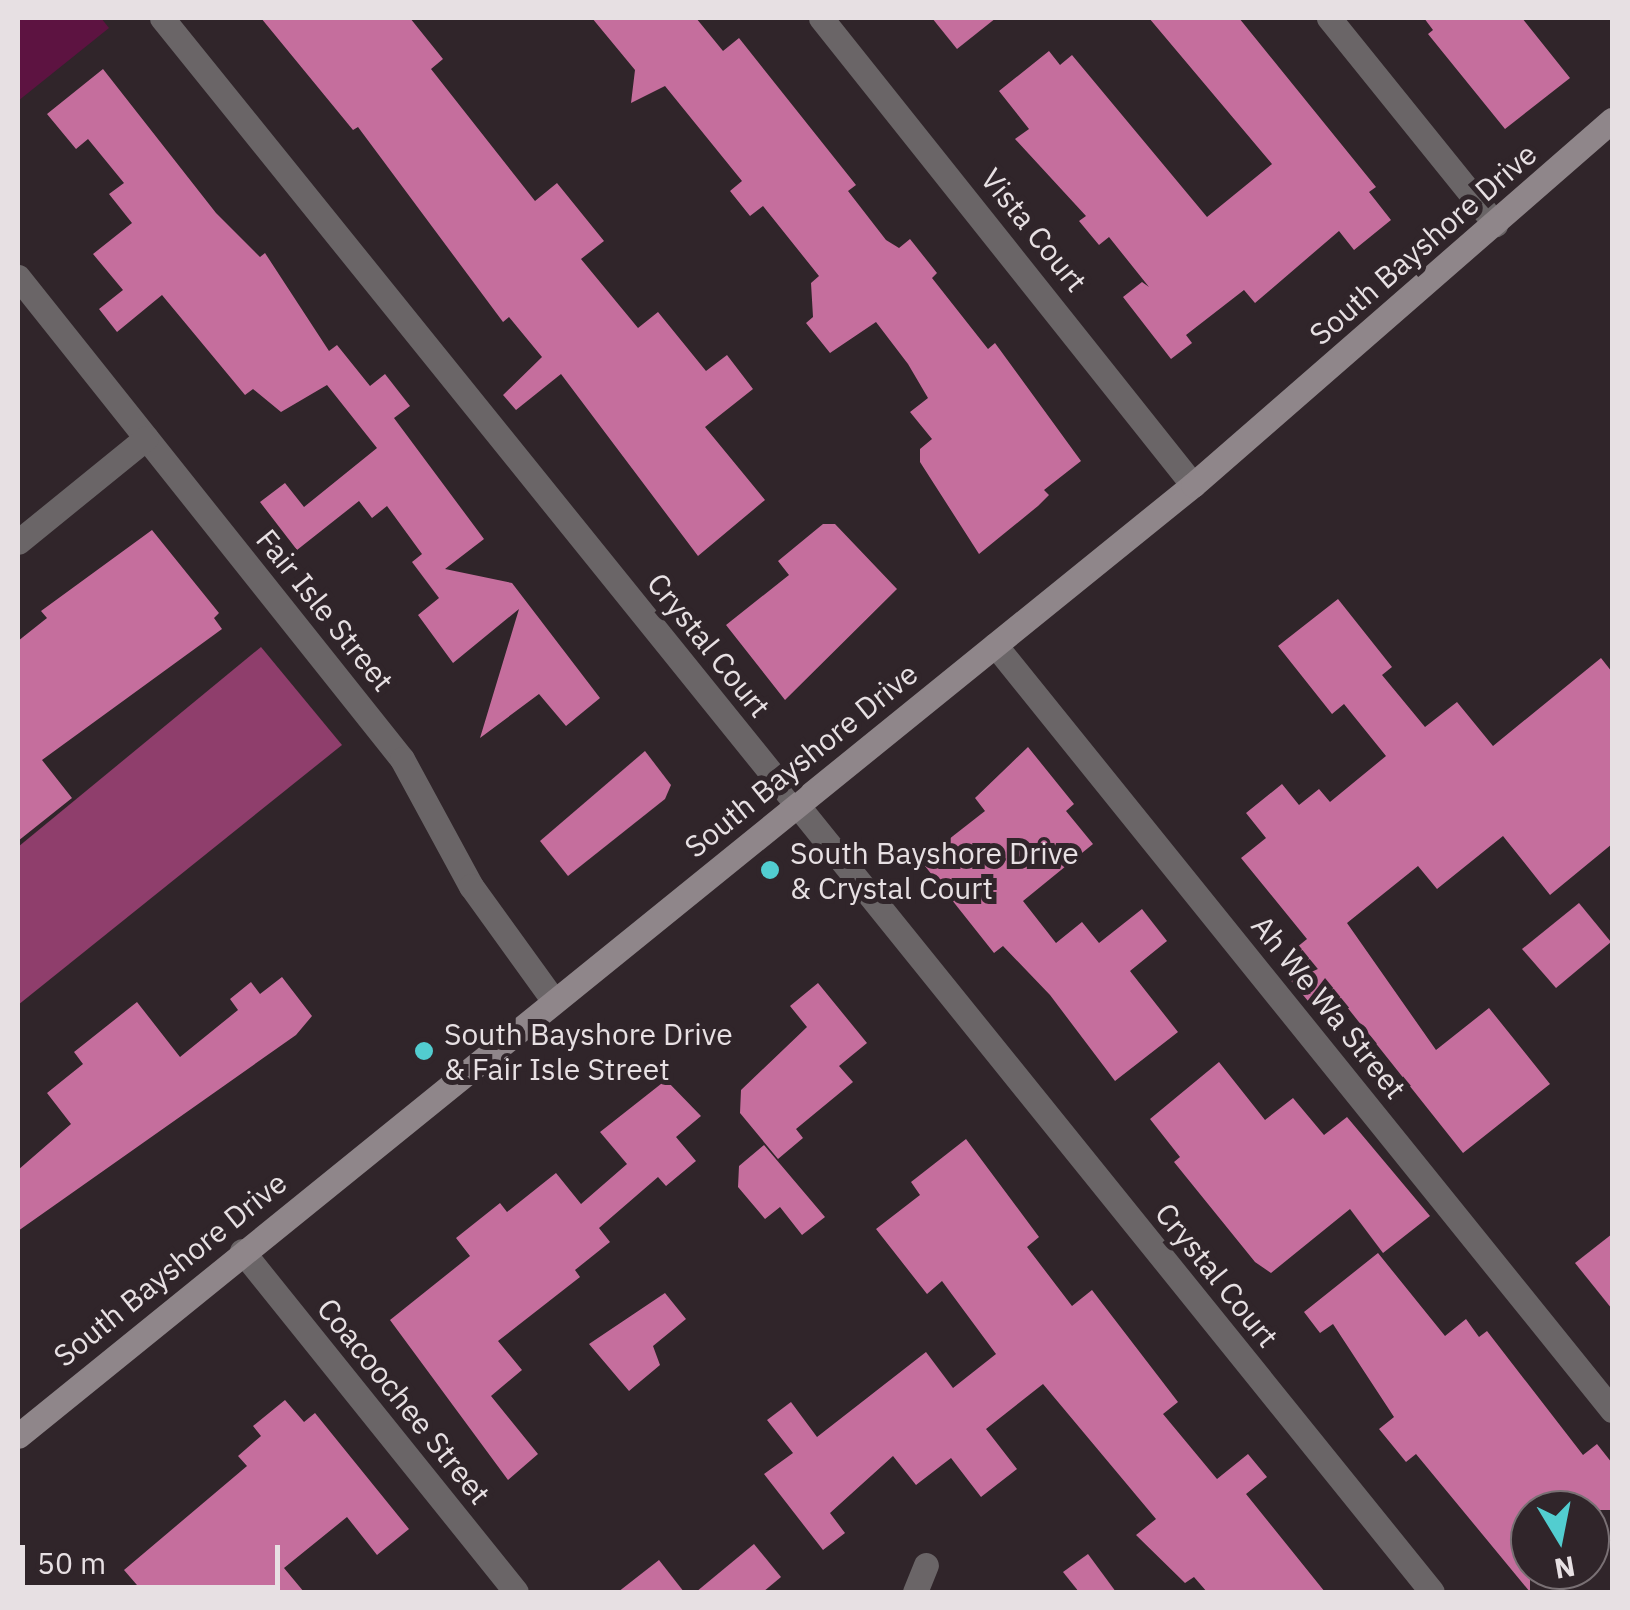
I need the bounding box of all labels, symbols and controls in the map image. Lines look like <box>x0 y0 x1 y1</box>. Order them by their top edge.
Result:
street label: South Bayshore Drive <box>1302 136 1544 352</box>
street label: Vista Court <box>973 161 1095 299</box>
street label: Fair Isle Street <box>249 522 401 698</box>
street label: Crystal Court <box>640 566 778 724</box>
street label: South Bayshore Drive <box>677 655 925 865</box>
place label: South Bayshore Drive & Crystal Court <box>790 835 1079 906</box>
marker: South Bayshore Drive & Crystal Court <box>759 859 781 881</box>
street label: Ah We Wa Street <box>1244 908 1414 1106</box>
place label: South Bayshore Drive & Fair Isle Street <box>444 1016 733 1086</box>
marker: South Bayshore Drive & Fair Isle Street <box>413 1040 435 1062</box>
street label: South Bayshore Drive <box>46 1164 294 1374</box>
street label: Crystal Court <box>1148 1196 1286 1354</box>
street label: Coacoochee Street <box>310 1291 498 1511</box>
north arrow <box>1510 1490 1610 1590</box>
scale bar <box>25 1525 285 1587</box>
text: 50 m <box>37 1543 106 1582</box>
text: N <box>1552 1548 1578 1588</box>

